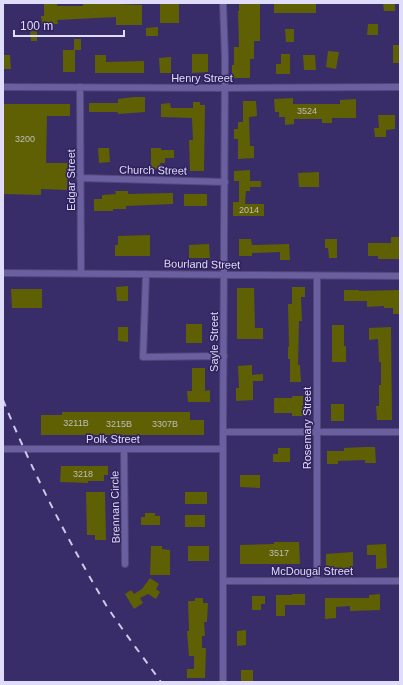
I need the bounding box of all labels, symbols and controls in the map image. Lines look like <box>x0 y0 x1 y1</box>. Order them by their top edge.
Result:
scale bar <box>14 12 124 38</box>
text: 100 m <box>20 19 53 33</box>
street label: Henry Street <box>171 72 233 84</box>
house number: 3524 <box>297 106 317 116</box>
house number: 3200 <box>15 134 35 144</box>
street label: Edgar Street <box>65 149 77 211</box>
street label: Church Street <box>119 163 187 177</box>
house number: 2014 <box>239 205 259 215</box>
street label: Bourland Street <box>164 257 240 271</box>
street label: Sayle Street <box>208 312 220 372</box>
street label: Rosemary Street <box>301 387 313 469</box>
house number: 3211B <box>63 418 89 428</box>
house number: 3215B <box>106 419 132 429</box>
house number: 3307B <box>152 419 178 429</box>
street label: Polk Street <box>86 433 140 445</box>
house number: 3218 <box>73 469 93 479</box>
street label: Brennan Circle <box>108 471 122 543</box>
house number: 3517 <box>269 548 289 558</box>
street label: McDougal Street <box>271 565 353 577</box>

